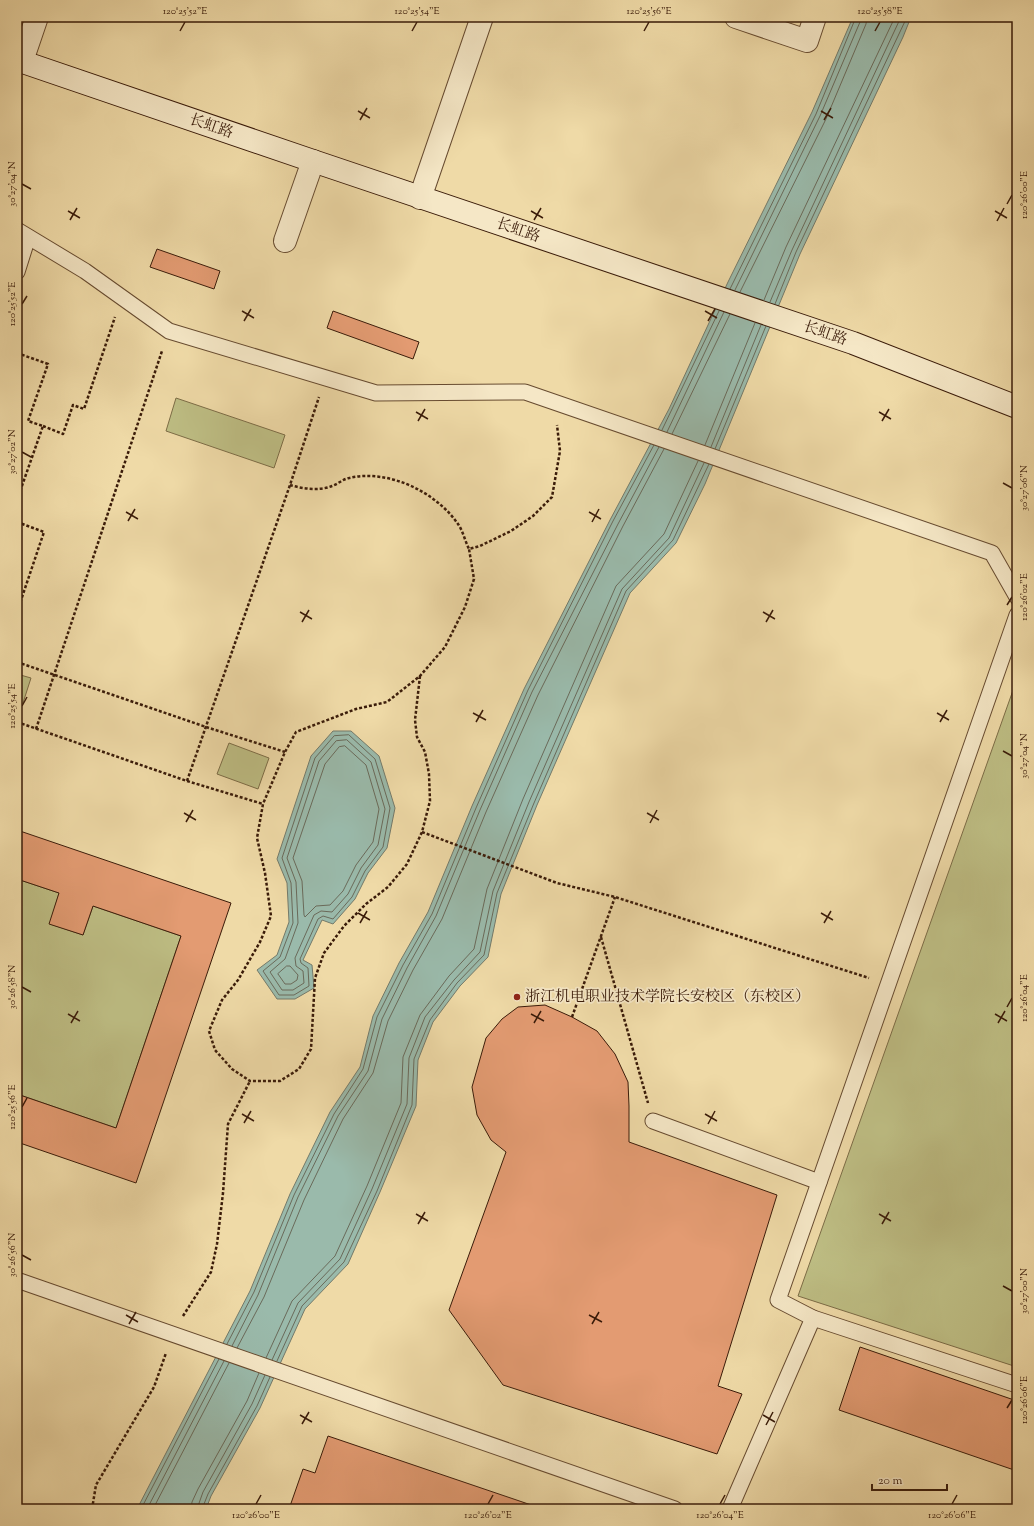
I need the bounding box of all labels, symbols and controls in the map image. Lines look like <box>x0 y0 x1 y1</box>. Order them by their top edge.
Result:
text: 120°25'52"E <box>163 4 207 19</box>
text: 120°25'54"E <box>394 4 440 19</box>
text: 120°25'56"E <box>626 4 672 19</box>
text: 120°25'58"E <box>857 4 903 19</box>
street label: 长虹路 <box>186 110 236 144</box>
text: 30°27'04"N <box>5 161 20 207</box>
text: 120°26'00"E <box>1017 171 1032 219</box>
street label: 长虹路 <box>493 214 543 248</box>
text: 120°25'52"E <box>5 282 20 326</box>
street label: 长虹路 <box>800 317 850 351</box>
text: 30°27'02"N <box>5 429 20 475</box>
text: 30°27'06"N <box>1017 465 1032 511</box>
text: 120°26'02"E <box>1017 573 1032 621</box>
text: 120°25'54"E <box>5 683 20 729</box>
text: 30°27'04"N <box>1017 733 1032 779</box>
text: 30°26'58"N <box>5 965 20 1009</box>
text: 120°26'04"E <box>1017 974 1032 1022</box>
place label: 浙江机电职业技术学院长安校区（东校区） <box>525 987 810 1008</box>
marker: 浙江机电职业技术学院长安校区（东校区） <box>512 992 522 1002</box>
text: 120°25'56"E <box>5 1084 20 1130</box>
text: 30°26'56"N <box>5 1233 20 1277</box>
text: 30°27'00"N <box>1017 1268 1032 1314</box>
text: 120°26'06"E <box>1017 1376 1032 1424</box>
scale bar <box>872 1466 947 1492</box>
text: 20 m <box>878 1472 903 1490</box>
text: 120°26'00"E <box>232 1508 280 1523</box>
text: 120°26'02"E <box>464 1508 512 1523</box>
text: 120°26'04"E <box>696 1508 744 1523</box>
text: 120°26'06"E <box>928 1508 976 1523</box>

